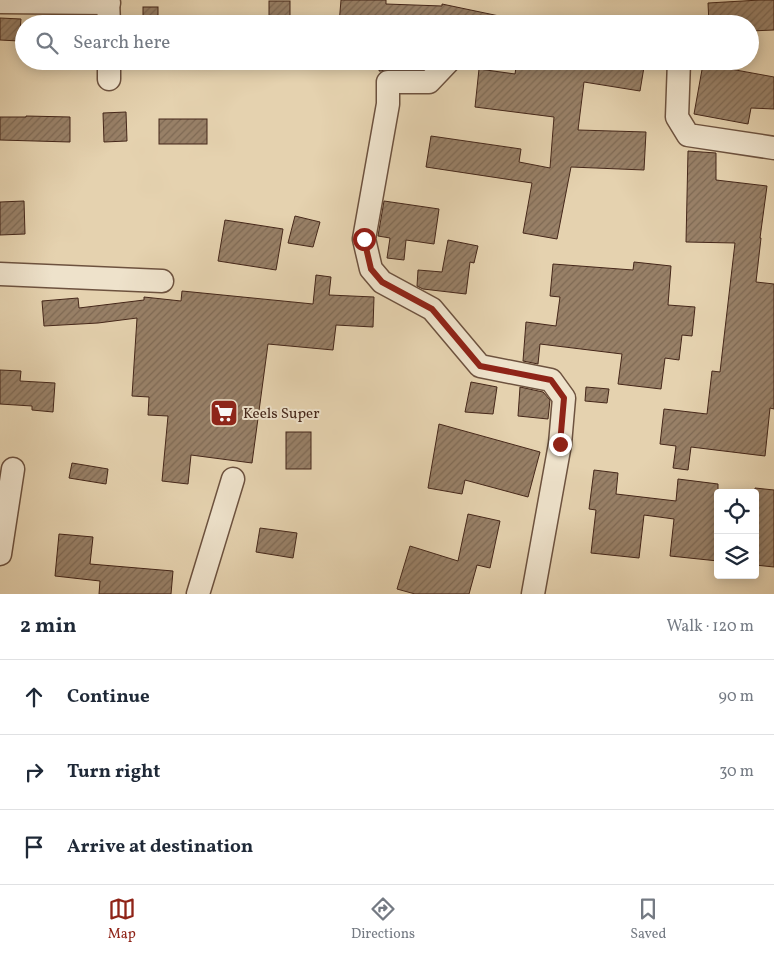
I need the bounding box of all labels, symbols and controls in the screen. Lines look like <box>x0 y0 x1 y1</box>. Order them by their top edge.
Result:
search box <box>15 15 759 70</box>
icon: search <box>33 29 61 57</box>
text: Search here <box>73 30 170 56</box>
route start <box>353 228 376 251</box>
supermarket icon: Keels Super <box>209 398 239 428</box>
place label: Keels Super <box>243 404 319 425</box>
route end <box>549 433 572 456</box>
map controls <box>714 489 759 579</box>
button: locate <box>714 489 759 534</box>
button: layers <box>714 534 759 579</box>
text: 2 min <box>20 612 77 641</box>
text: Walk · 120 m <box>666 616 754 638</box>
icon: ahead <box>20 683 48 711</box>
text: Continue <box>67 684 150 710</box>
text: 90 m <box>718 686 754 708</box>
icon: right <box>20 758 48 786</box>
text: Turn right <box>67 759 160 785</box>
text: 30 m <box>719 761 754 783</box>
icon: arrive <box>20 833 48 861</box>
text: Arrive at destination <box>67 834 253 860</box>
tab: Map <box>108 895 136 944</box>
tab: Directions <box>351 895 415 944</box>
tab: Saved <box>630 895 666 944</box>

